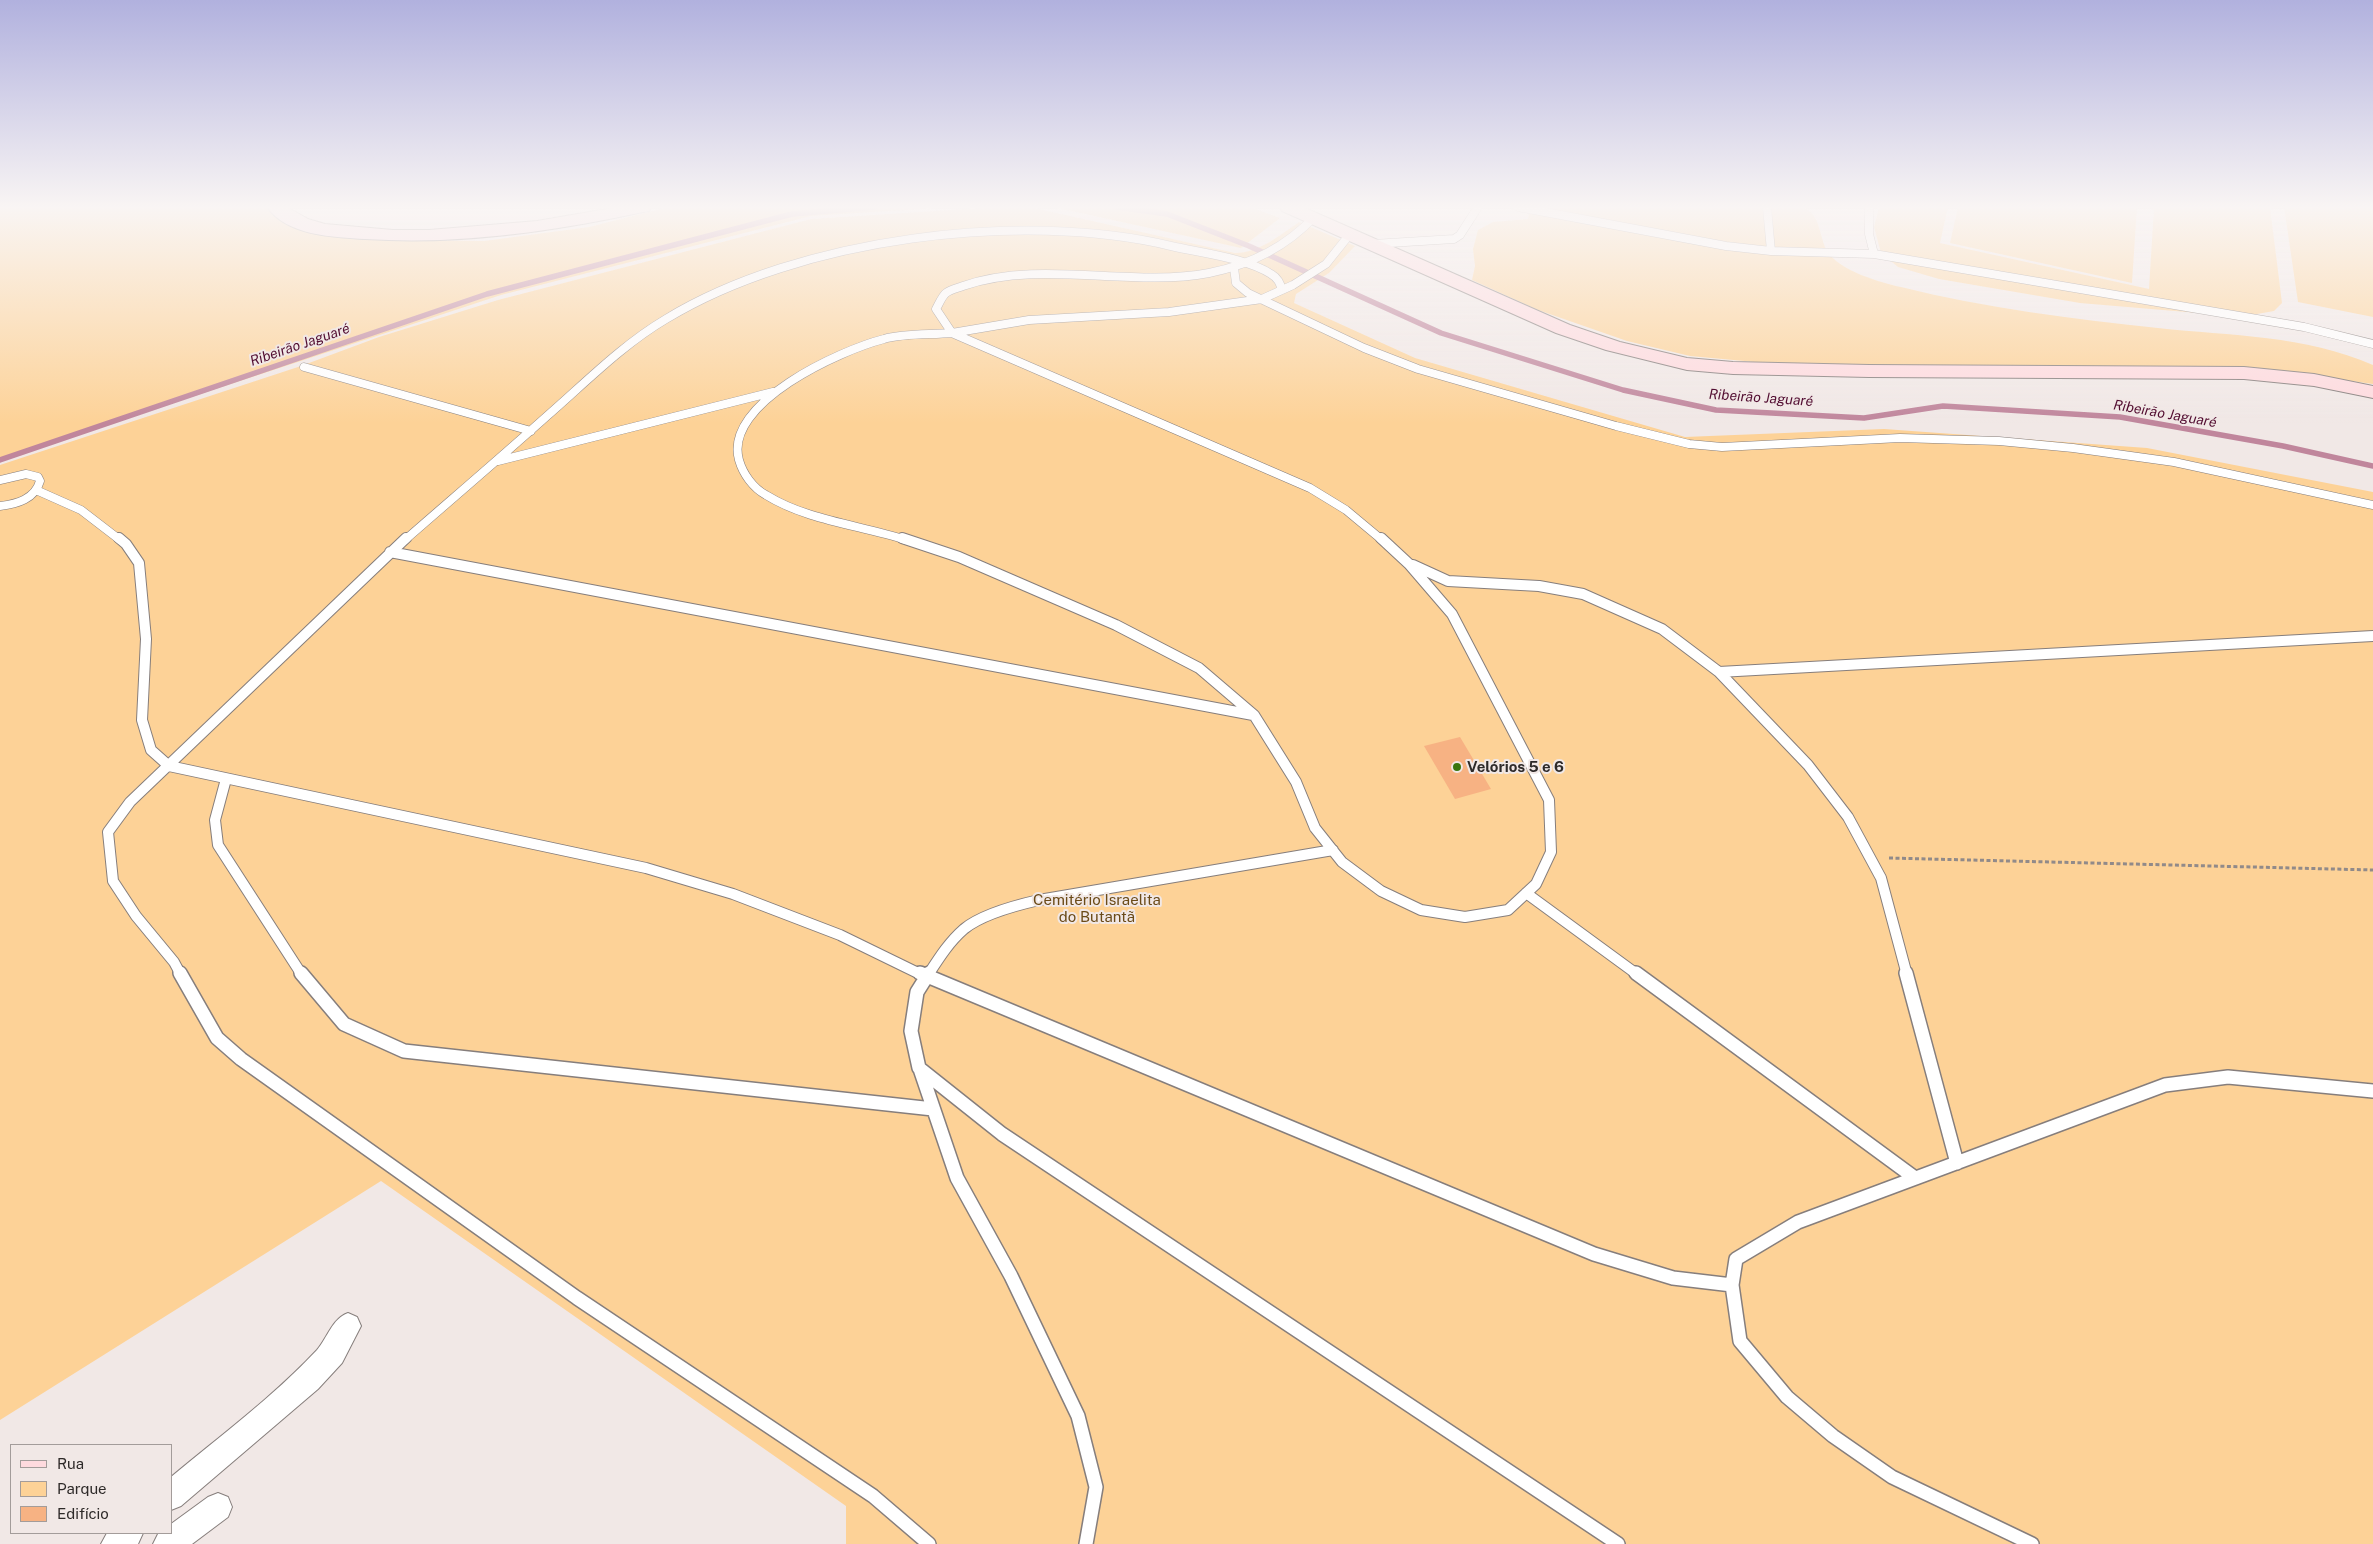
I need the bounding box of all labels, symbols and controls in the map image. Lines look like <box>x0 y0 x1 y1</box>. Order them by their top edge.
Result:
water label: Ribeirão Jaguaré <box>248 320 352 370</box>
water label: Ribeirão Jaguaré <box>1708 386 1814 410</box>
water label: Ribeirão Jaguaré <box>2112 397 2218 431</box>
place label: Velórios 5 e 6 <box>1467 758 1564 776</box>
marker: Velórios 5 e 6 <box>1451 761 1463 773</box>
park label: Cemitério Israelita do Butantã <box>1033 891 1161 926</box>
legend <box>10 1444 172 1534</box>
text: Rua <box>57 1455 84 1472</box>
text: Parque <box>57 1480 107 1497</box>
text: Edifício <box>57 1505 109 1522</box>

